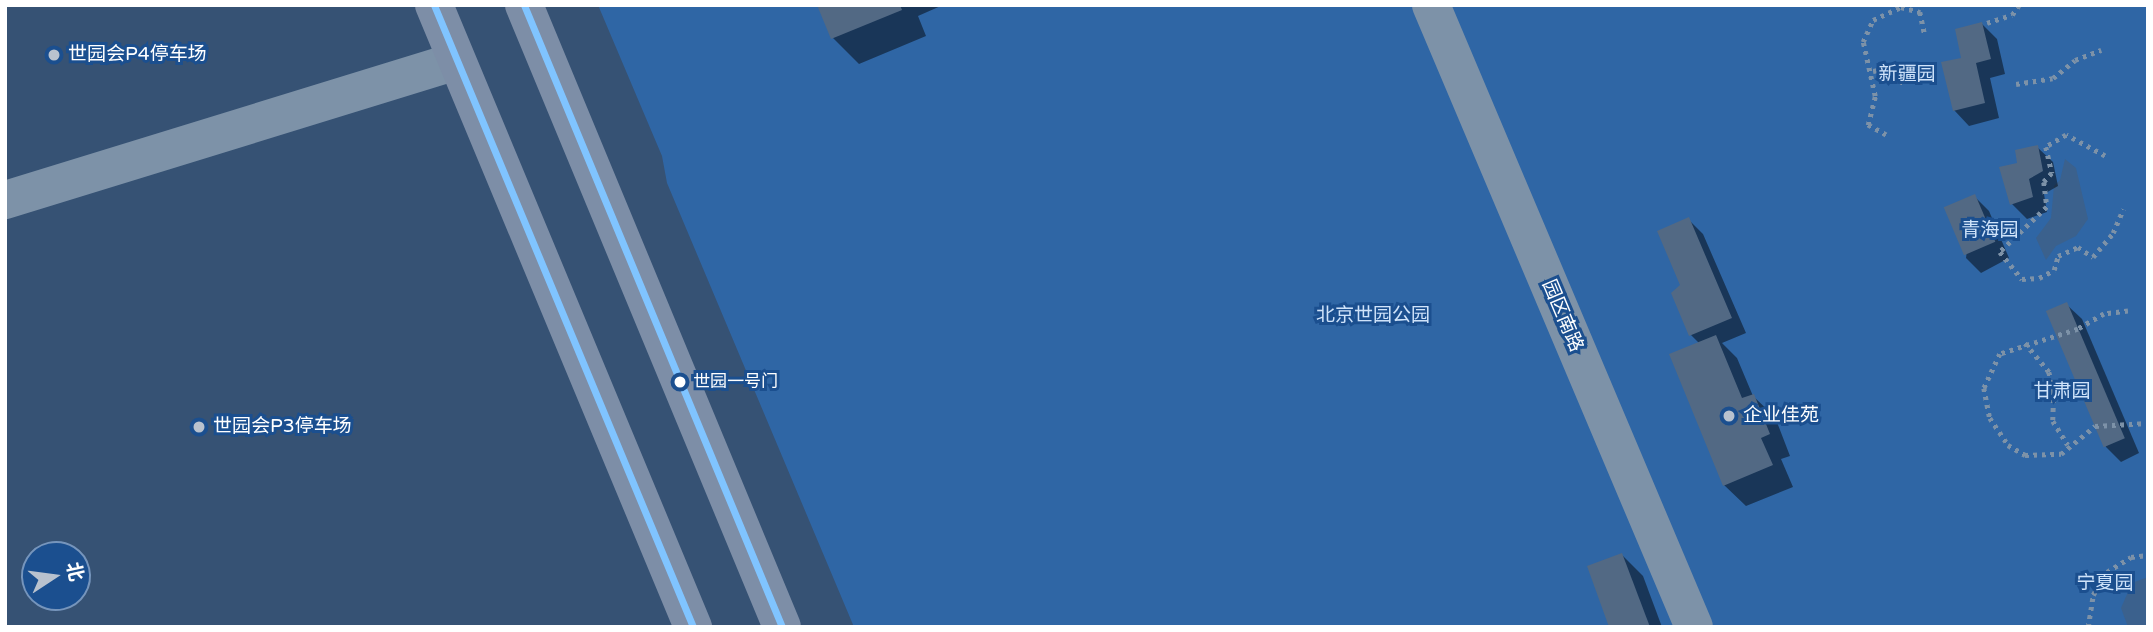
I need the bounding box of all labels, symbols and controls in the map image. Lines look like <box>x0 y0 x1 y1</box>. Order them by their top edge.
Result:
place label: 世园会P4停车场 <box>68 44 207 66</box>
marker: 世园会P4停车场 <box>46 47 62 63</box>
park label: 新疆园 <box>1879 64 1935 86</box>
park label: 青海园 <box>1962 220 2018 242</box>
street label: 园区南路 <box>1537 277 1587 355</box>
park label: 北京世园公园 <box>1316 305 1430 327</box>
place label: 世园一号门 <box>693 372 778 392</box>
marker: 世园一号门 <box>673 375 687 389</box>
park label: 甘肃园 <box>2034 381 2090 403</box>
place label: 企业佳苑 <box>1743 405 1819 427</box>
marker: 企业佳苑 <box>1721 408 1737 424</box>
place label: 世园会P3停车场 <box>213 416 352 438</box>
marker: 世园会P3停车场 <box>191 419 207 435</box>
north arrow <box>21 541 91 611</box>
text: 北 <box>62 560 87 583</box>
park label: 宁夏园 <box>2077 573 2133 595</box>

